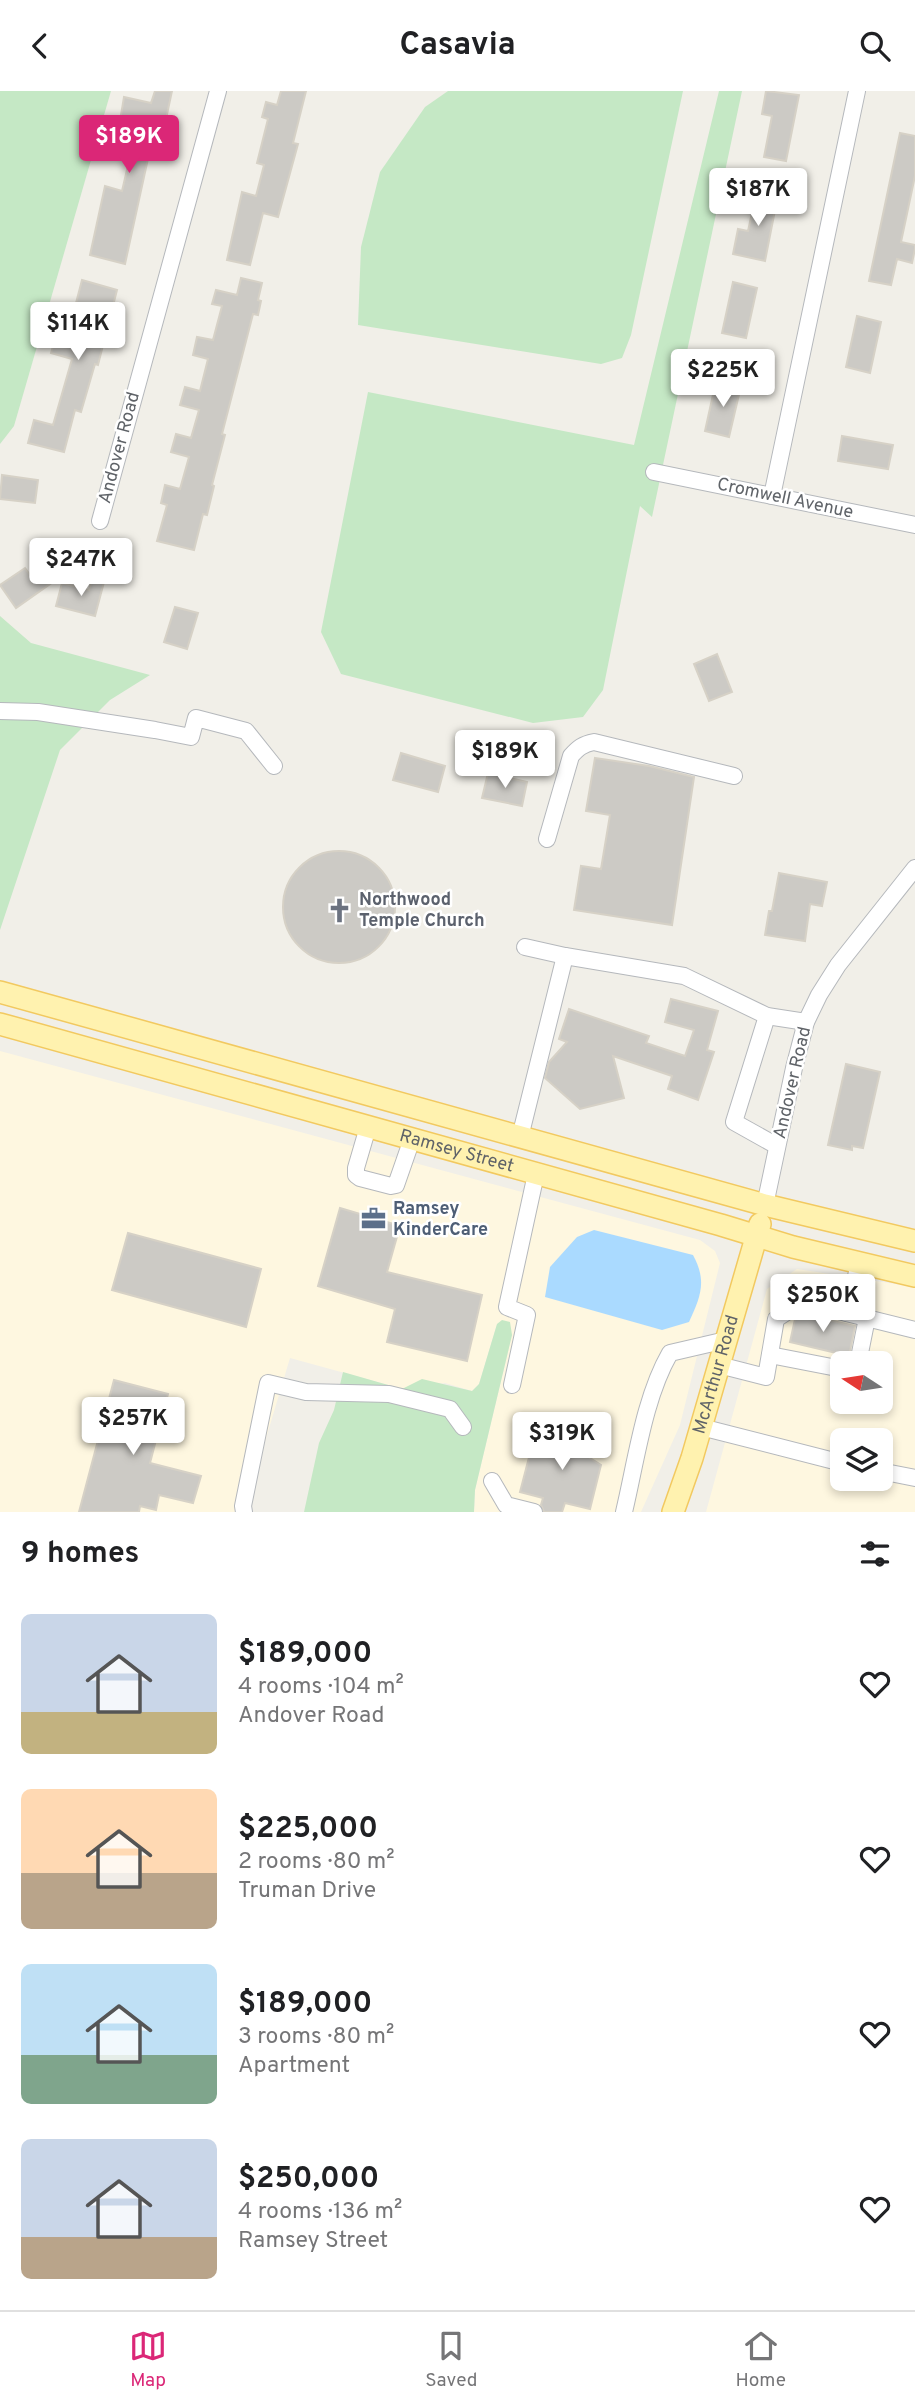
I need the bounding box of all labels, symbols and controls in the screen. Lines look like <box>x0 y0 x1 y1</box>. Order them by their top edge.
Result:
text: Casavia <box>399 26 516 66</box>
icon: back <box>21 27 59 65</box>
icon: search <box>856 27 894 65</box>
pin: $189K <box>80 115 178 175</box>
text: $189K <box>95 123 163 152</box>
pin: $187K <box>709 169 807 228</box>
text: $187K <box>725 176 791 205</box>
pin: $114K <box>29 303 127 362</box>
text: $114K <box>46 310 110 339</box>
pin: $225K <box>674 349 772 409</box>
text: $225K <box>687 357 759 386</box>
street label: Andover Road <box>94 390 146 506</box>
street label: Cromwell Avenue <box>715 473 855 525</box>
pin: $247K <box>32 539 130 598</box>
text: $247K <box>45 546 117 575</box>
pin: $189K <box>456 731 554 790</box>
text: $189K <box>471 738 539 767</box>
place label: Northwood Temple Church <box>359 889 485 933</box>
church icon: Northwood Temple Church <box>325 896 353 924</box>
street label: Andover Road <box>769 1025 817 1141</box>
street label: Ramsey Street <box>397 1124 516 1178</box>
place label: Ramsey KinderCare <box>393 1198 488 1242</box>
office icon: Ramsey KinderCare <box>359 1205 387 1233</box>
pin: $250K <box>774 1275 872 1334</box>
text: $250K <box>786 1282 860 1311</box>
street label: McArthur Road <box>688 1312 744 1437</box>
north arrow <box>830 1351 892 1414</box>
map controls <box>830 1351 893 1491</box>
pin: $257K <box>84 1397 182 1457</box>
text: $257K <box>98 1405 168 1434</box>
pin: $319K <box>513 1413 611 1472</box>
text: $319K <box>528 1420 596 1449</box>
button: layers <box>830 1428 893 1491</box>
icon: filters <box>856 1535 894 1573</box>
text: 9 homes <box>21 1536 139 1573</box>
text: $189,000 <box>238 1636 372 1673</box>
icon: home <box>77 1642 161 1726</box>
icon: heart <box>856 1665 894 1703</box>
text: 4 rooms · 104 m² <box>238 1673 404 1702</box>
text: Andover Road <box>238 1702 384 1731</box>
text: $225,000 <box>238 1811 378 1848</box>
icon: home <box>77 1817 161 1901</box>
icon: heart <box>856 1840 894 1878</box>
text: 2 rooms · 80 m² <box>238 1848 395 1877</box>
text: Truman Drive <box>238 1877 376 1906</box>
text: $189,000 <box>238 1986 372 2023</box>
icon: home <box>77 1992 161 2076</box>
icon: heart <box>856 2015 894 2053</box>
text: 3 rooms · 80 m² <box>238 2023 394 2052</box>
text: Apartment <box>238 2052 350 2081</box>
text: $250,000 <box>238 2161 379 2198</box>
icon: home <box>77 2167 161 2251</box>
icon: heart <box>856 2190 894 2228</box>
text: 4 rooms · 136 m² <box>238 2198 402 2227</box>
text: Ramsey Street <box>238 2227 388 2256</box>
tab: Map <box>129 2327 167 2393</box>
tab: Saved <box>425 2327 477 2393</box>
tab: Home <box>735 2327 786 2393</box>

